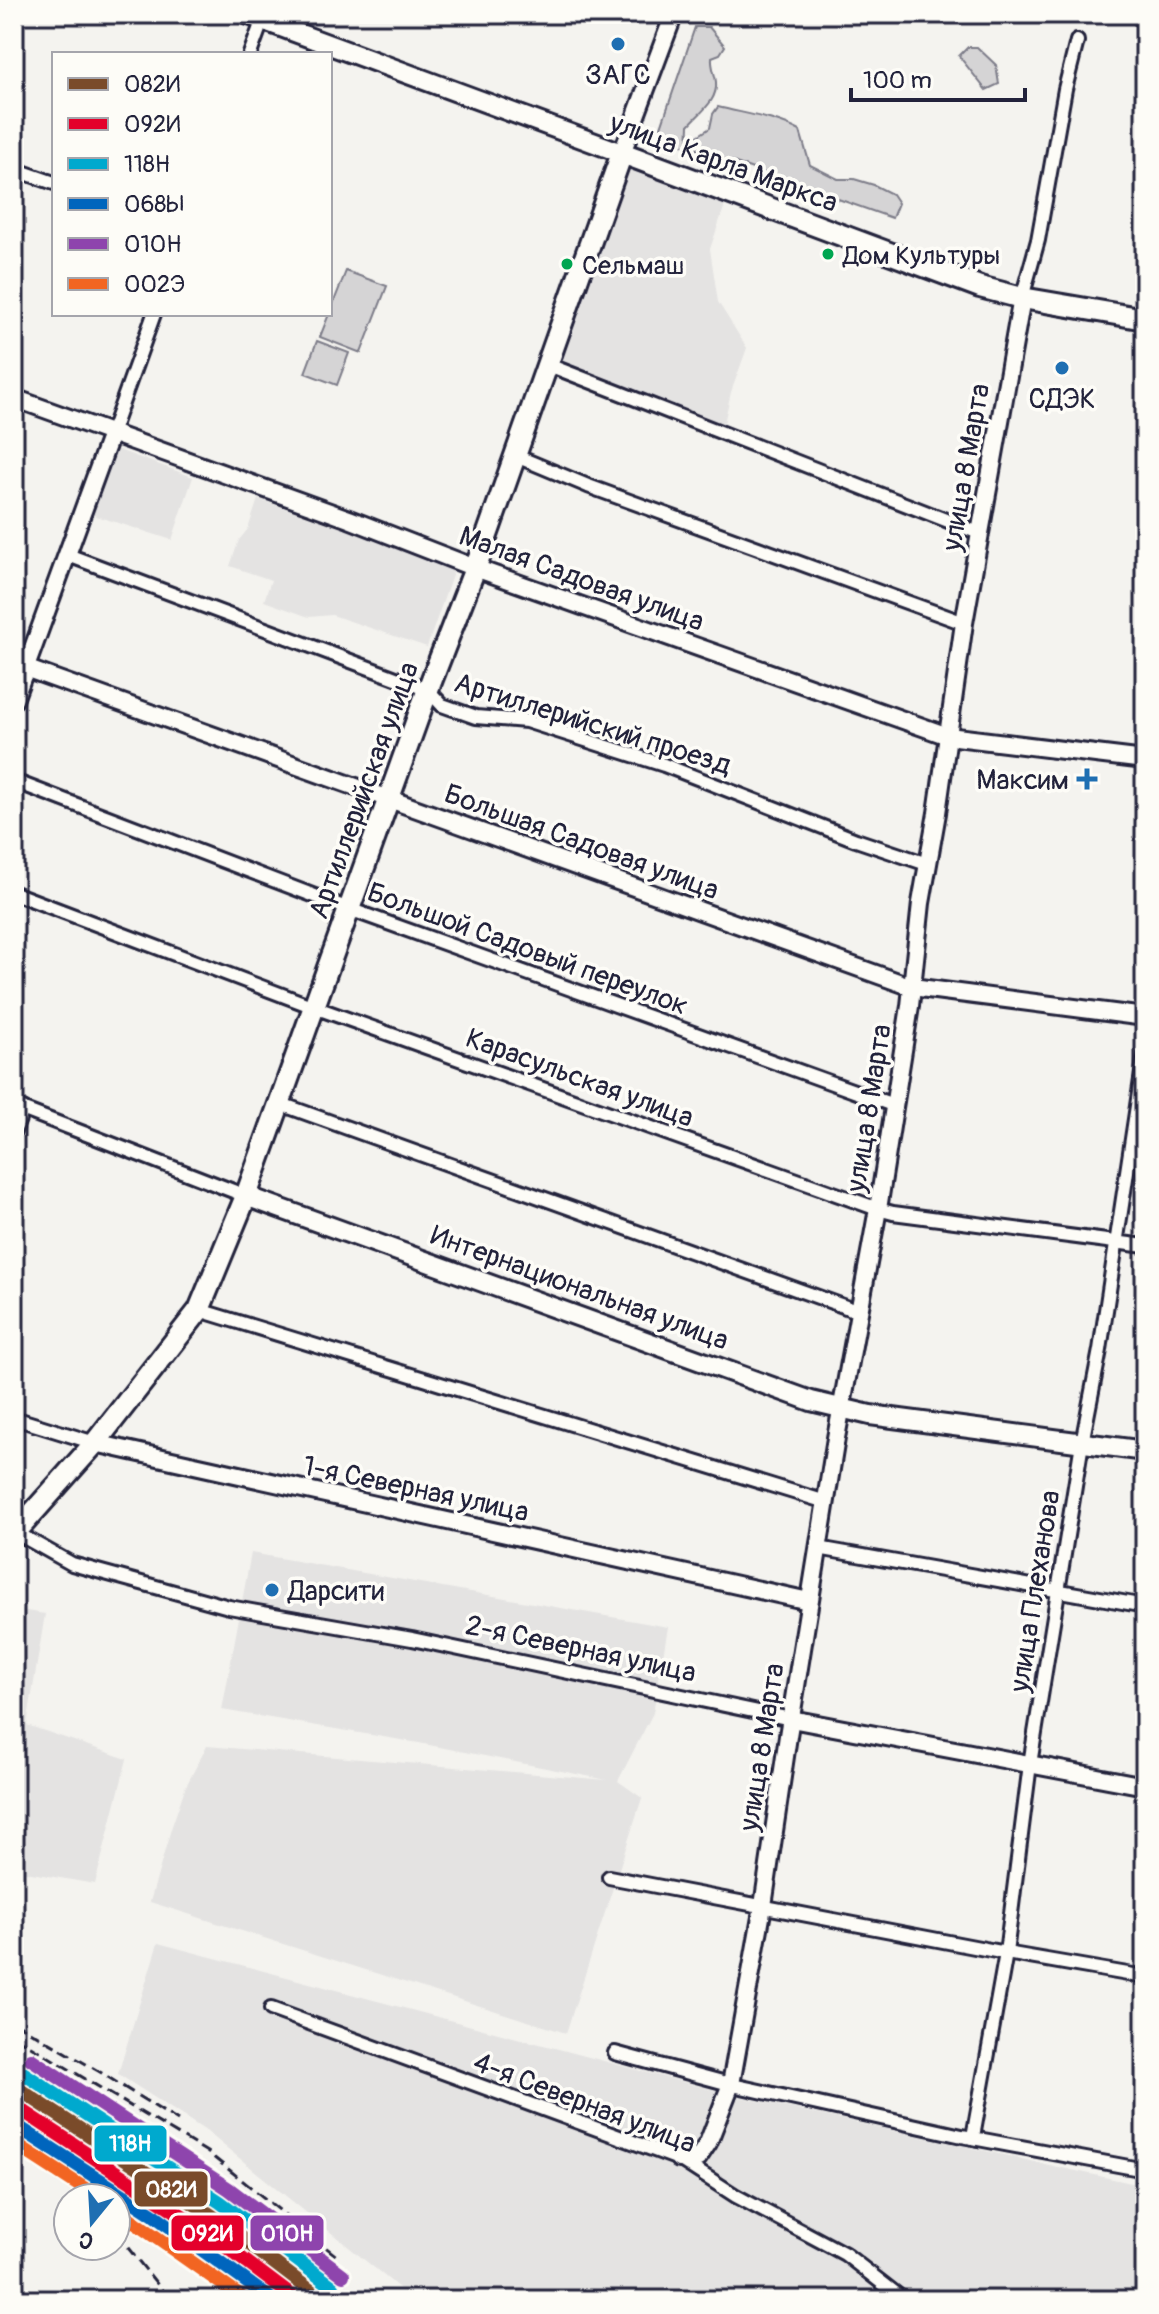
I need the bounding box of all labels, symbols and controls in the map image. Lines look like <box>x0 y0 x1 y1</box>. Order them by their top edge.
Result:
marker: ЗАГС <box>609 35 627 53</box>
legend <box>52 52 332 316</box>
scale bar <box>851 52 1025 102</box>
place label: ЗАГС <box>585 58 651 93</box>
text: 100 m <box>863 66 932 95</box>
text: 082И <box>124 70 180 99</box>
street label: улица Карла Маркса <box>604 106 842 221</box>
text: 092И <box>124 110 181 139</box>
text: 118Н <box>124 150 170 179</box>
text: 068Ы <box>124 190 184 219</box>
text: 010Н <box>124 230 181 259</box>
place label: Дом Культуры <box>842 240 1000 272</box>
marker: Дом Культуры <box>820 246 836 262</box>
place label: Сельмаш <box>582 250 684 282</box>
marker: Сельмаш <box>559 256 575 272</box>
text: 002Э <box>124 270 185 299</box>
marker: СДЭК <box>1053 359 1071 377</box>
street label: улица 8 Марта <box>934 381 998 555</box>
place label: СДЭК <box>1029 382 1095 417</box>
street label: Малая Садовая улица <box>454 519 709 640</box>
street label: Артиллерийская улица <box>302 657 427 924</box>
street label: Артиллерийский проезд <box>450 666 735 783</box>
place label: Максим <box>976 763 1069 798</box>
marker: Максим <box>1076 768 1098 790</box>
street label: Большая Садовая улица <box>440 776 723 908</box>
street label: Большой Садовый переулок <box>362 875 693 1024</box>
street label: Карасульская улица <box>461 1021 698 1136</box>
street label: улица 8 Марта <box>839 1022 900 1196</box>
street label: Интернациональная улица <box>426 1218 733 1359</box>
street label: 1-я Северная улица <box>300 1448 532 1530</box>
street label: улица Плеханова <box>1002 1488 1069 1696</box>
place label: Дарсити <box>287 1574 384 1609</box>
marker: Дарсити <box>263 1581 281 1599</box>
street label: 2-я Северная улица <box>462 1608 699 1691</box>
street label: улица 8 Марта <box>732 1661 793 1835</box>
street label: 4-я Северная улица <box>468 2045 701 2162</box>
line badge: 118Н <box>93 2124 168 2163</box>
text: 118Н <box>109 2130 151 2158</box>
line badge: 082И <box>133 2170 209 2208</box>
text: 082И <box>145 2176 197 2204</box>
north arrow <box>52 2182 132 2262</box>
line badge: 092И <box>170 2214 245 2252</box>
line badge: 010Н <box>249 2214 325 2252</box>
text: 092И <box>181 2220 233 2248</box>
text: 010Н <box>261 2220 313 2248</box>
text: С <box>75 2225 97 2255</box>

